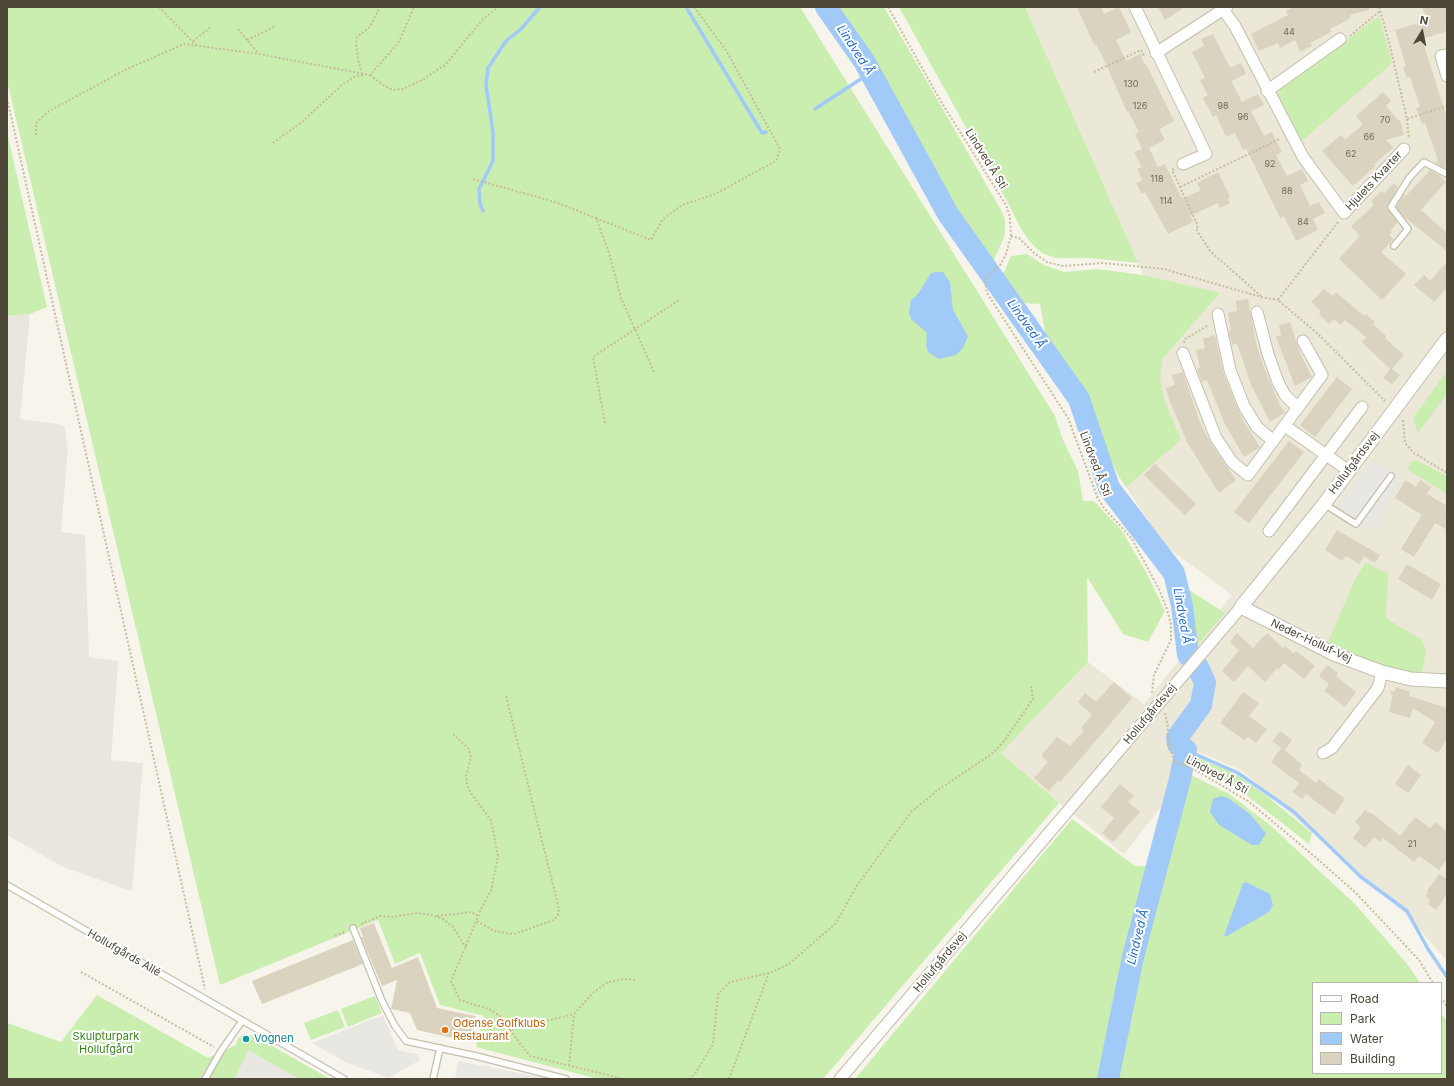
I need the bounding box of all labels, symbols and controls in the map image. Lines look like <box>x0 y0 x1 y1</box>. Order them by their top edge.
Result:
north arrow <box>1402 12 1442 52</box>
text: N <box>1419 13 1429 28</box>
water label: Lindved Å <box>834 22 876 78</box>
house number: 44 <box>1283 27 1295 37</box>
house number: 130 <box>1124 79 1138 89</box>
house number: 126 <box>1133 101 1147 111</box>
house number: 98 <box>1217 101 1229 111</box>
house number: 96 <box>1237 112 1249 122</box>
house number: 70 <box>1380 115 1390 125</box>
street label: Lindved Å Sti <box>962 127 1010 191</box>
house number: 66 <box>1363 132 1375 142</box>
street label: Hjulets Kvarter <box>1343 149 1405 213</box>
house number: 62 <box>1345 149 1357 159</box>
house number: 92 <box>1264 159 1276 169</box>
house number: 118 <box>1151 174 1163 184</box>
house number: 88 <box>1281 186 1293 196</box>
house number: 114 <box>1159 196 1173 206</box>
house number: 84 <box>1297 217 1309 227</box>
water label: Lindved Å <box>1004 297 1048 351</box>
street label: Hollufgårdsvej <box>1326 429 1382 497</box>
street label: Lindved Å Sti <box>1077 430 1113 498</box>
water label: Lindved Å <box>1170 587 1194 645</box>
street label: Neder-Holluf-Vej <box>1269 617 1353 665</box>
street label: Hollufgårdsvej <box>1121 681 1179 747</box>
street label: Lindved Å Sti <box>1184 753 1250 797</box>
house number: 21 <box>1407 839 1417 849</box>
water label: Lindved Å <box>1124 908 1152 966</box>
street label: Hollufgårds Allé <box>85 927 163 979</box>
street label: Hollufgårdsvej <box>911 929 969 995</box>
legend <box>1312 982 1442 1074</box>
text: Road <box>1350 991 1379 1006</box>
text: Park <box>1350 1011 1376 1026</box>
place label: Odense Golfklubs Restaurant <box>453 1017 546 1043</box>
marker: Odense Golfklubs Restaurant <box>440 1025 450 1035</box>
park label: Skulpturpark Hollufgård <box>73 1030 139 1056</box>
text: Water <box>1350 1031 1383 1046</box>
place label: Vognen <box>254 1032 294 1046</box>
marker: Vognen <box>241 1034 251 1044</box>
text: Building <box>1350 1051 1395 1066</box>

